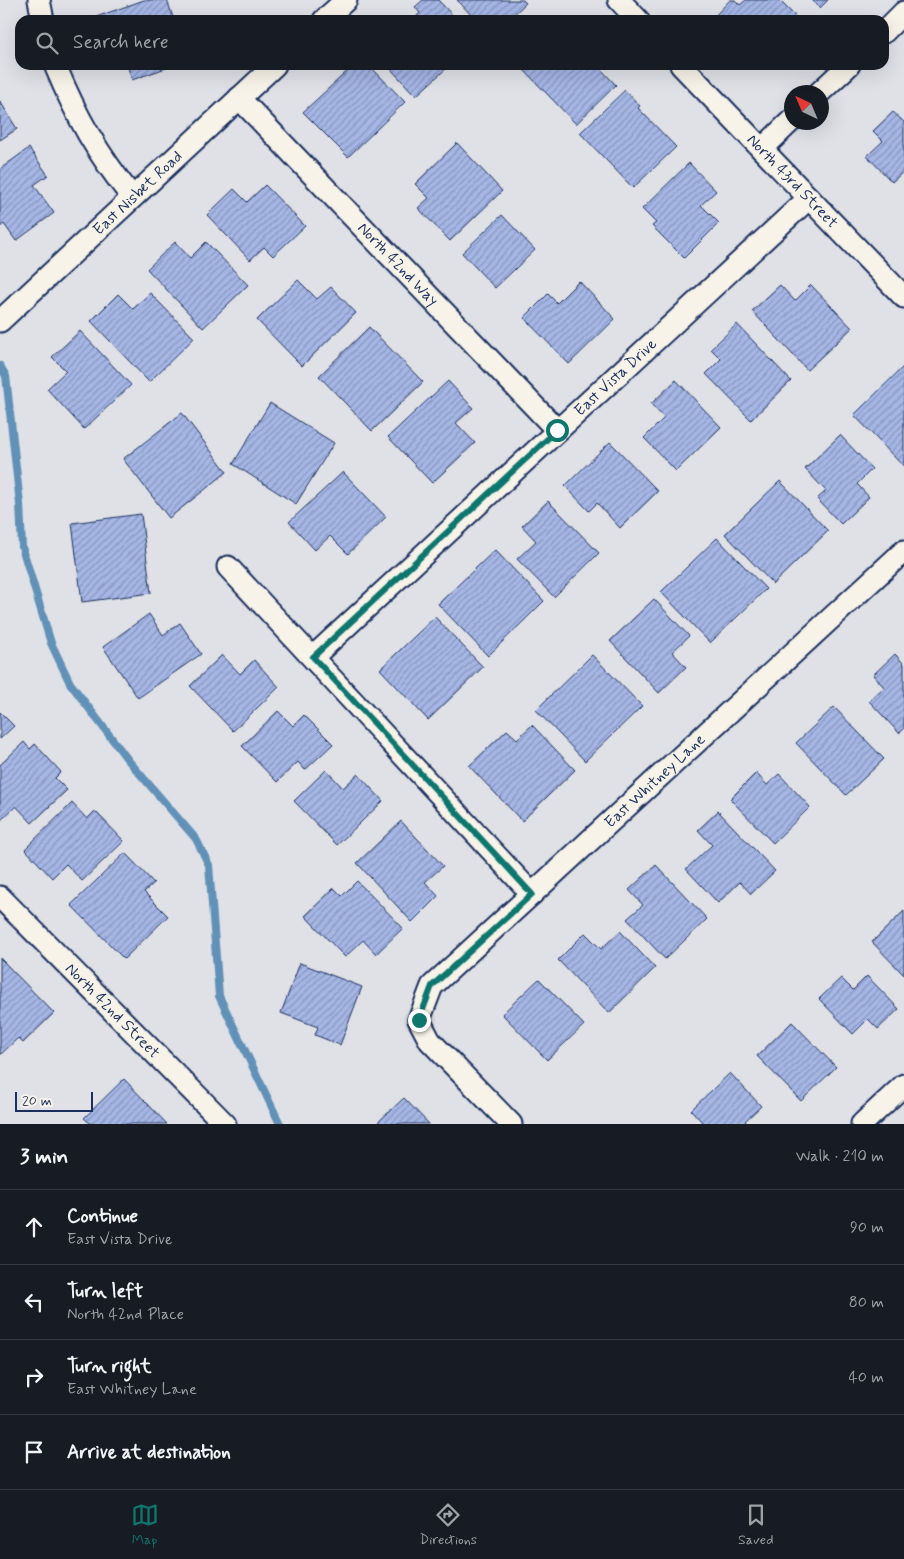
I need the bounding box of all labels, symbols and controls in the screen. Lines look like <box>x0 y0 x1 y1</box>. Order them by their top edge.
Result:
search box <box>15 15 889 70</box>
icon: search <box>33 29 61 57</box>
text: Search here <box>73 30 169 55</box>
north arrow <box>784 85 829 130</box>
street label: North 43rd Street <box>742 129 843 233</box>
street label: East Nisbet Road <box>88 146 187 240</box>
street label: North 42nd Way <box>353 218 443 310</box>
street label: East Vista Drive <box>570 333 662 421</box>
route start <box>546 419 569 442</box>
street label: East Whitney Lane <box>600 729 710 832</box>
street label: North 42nd Street <box>61 958 165 1063</box>
route end <box>408 1009 431 1032</box>
scale bar <box>15 1089 92 1112</box>
text: 20 m <box>22 1092 52 1110</box>
text: 3 min <box>20 1143 68 1171</box>
text: Walk · 210 m <box>796 1146 884 1167</box>
text: Continue <box>67 1204 138 1229</box>
icon: ahead <box>20 1213 48 1241</box>
text: 90 m <box>850 1217 884 1238</box>
text: East Vista Drive <box>67 1229 172 1250</box>
text: Turn left <box>67 1279 143 1304</box>
icon: left <box>20 1288 48 1316</box>
text: 80 m <box>849 1292 884 1313</box>
text: North 42nd Place <box>67 1304 184 1325</box>
text: Turn right <box>67 1354 151 1379</box>
icon: right <box>20 1363 48 1391</box>
text: 40 m <box>848 1367 884 1388</box>
text: East Whitney Lane <box>67 1379 197 1400</box>
icon: arrive <box>20 1438 48 1466</box>
text: Arrive at destination <box>67 1440 231 1465</box>
tab: Map <box>131 1501 159 1549</box>
tab: Directions <box>420 1501 477 1549</box>
tab: Saved <box>738 1501 773 1549</box>

